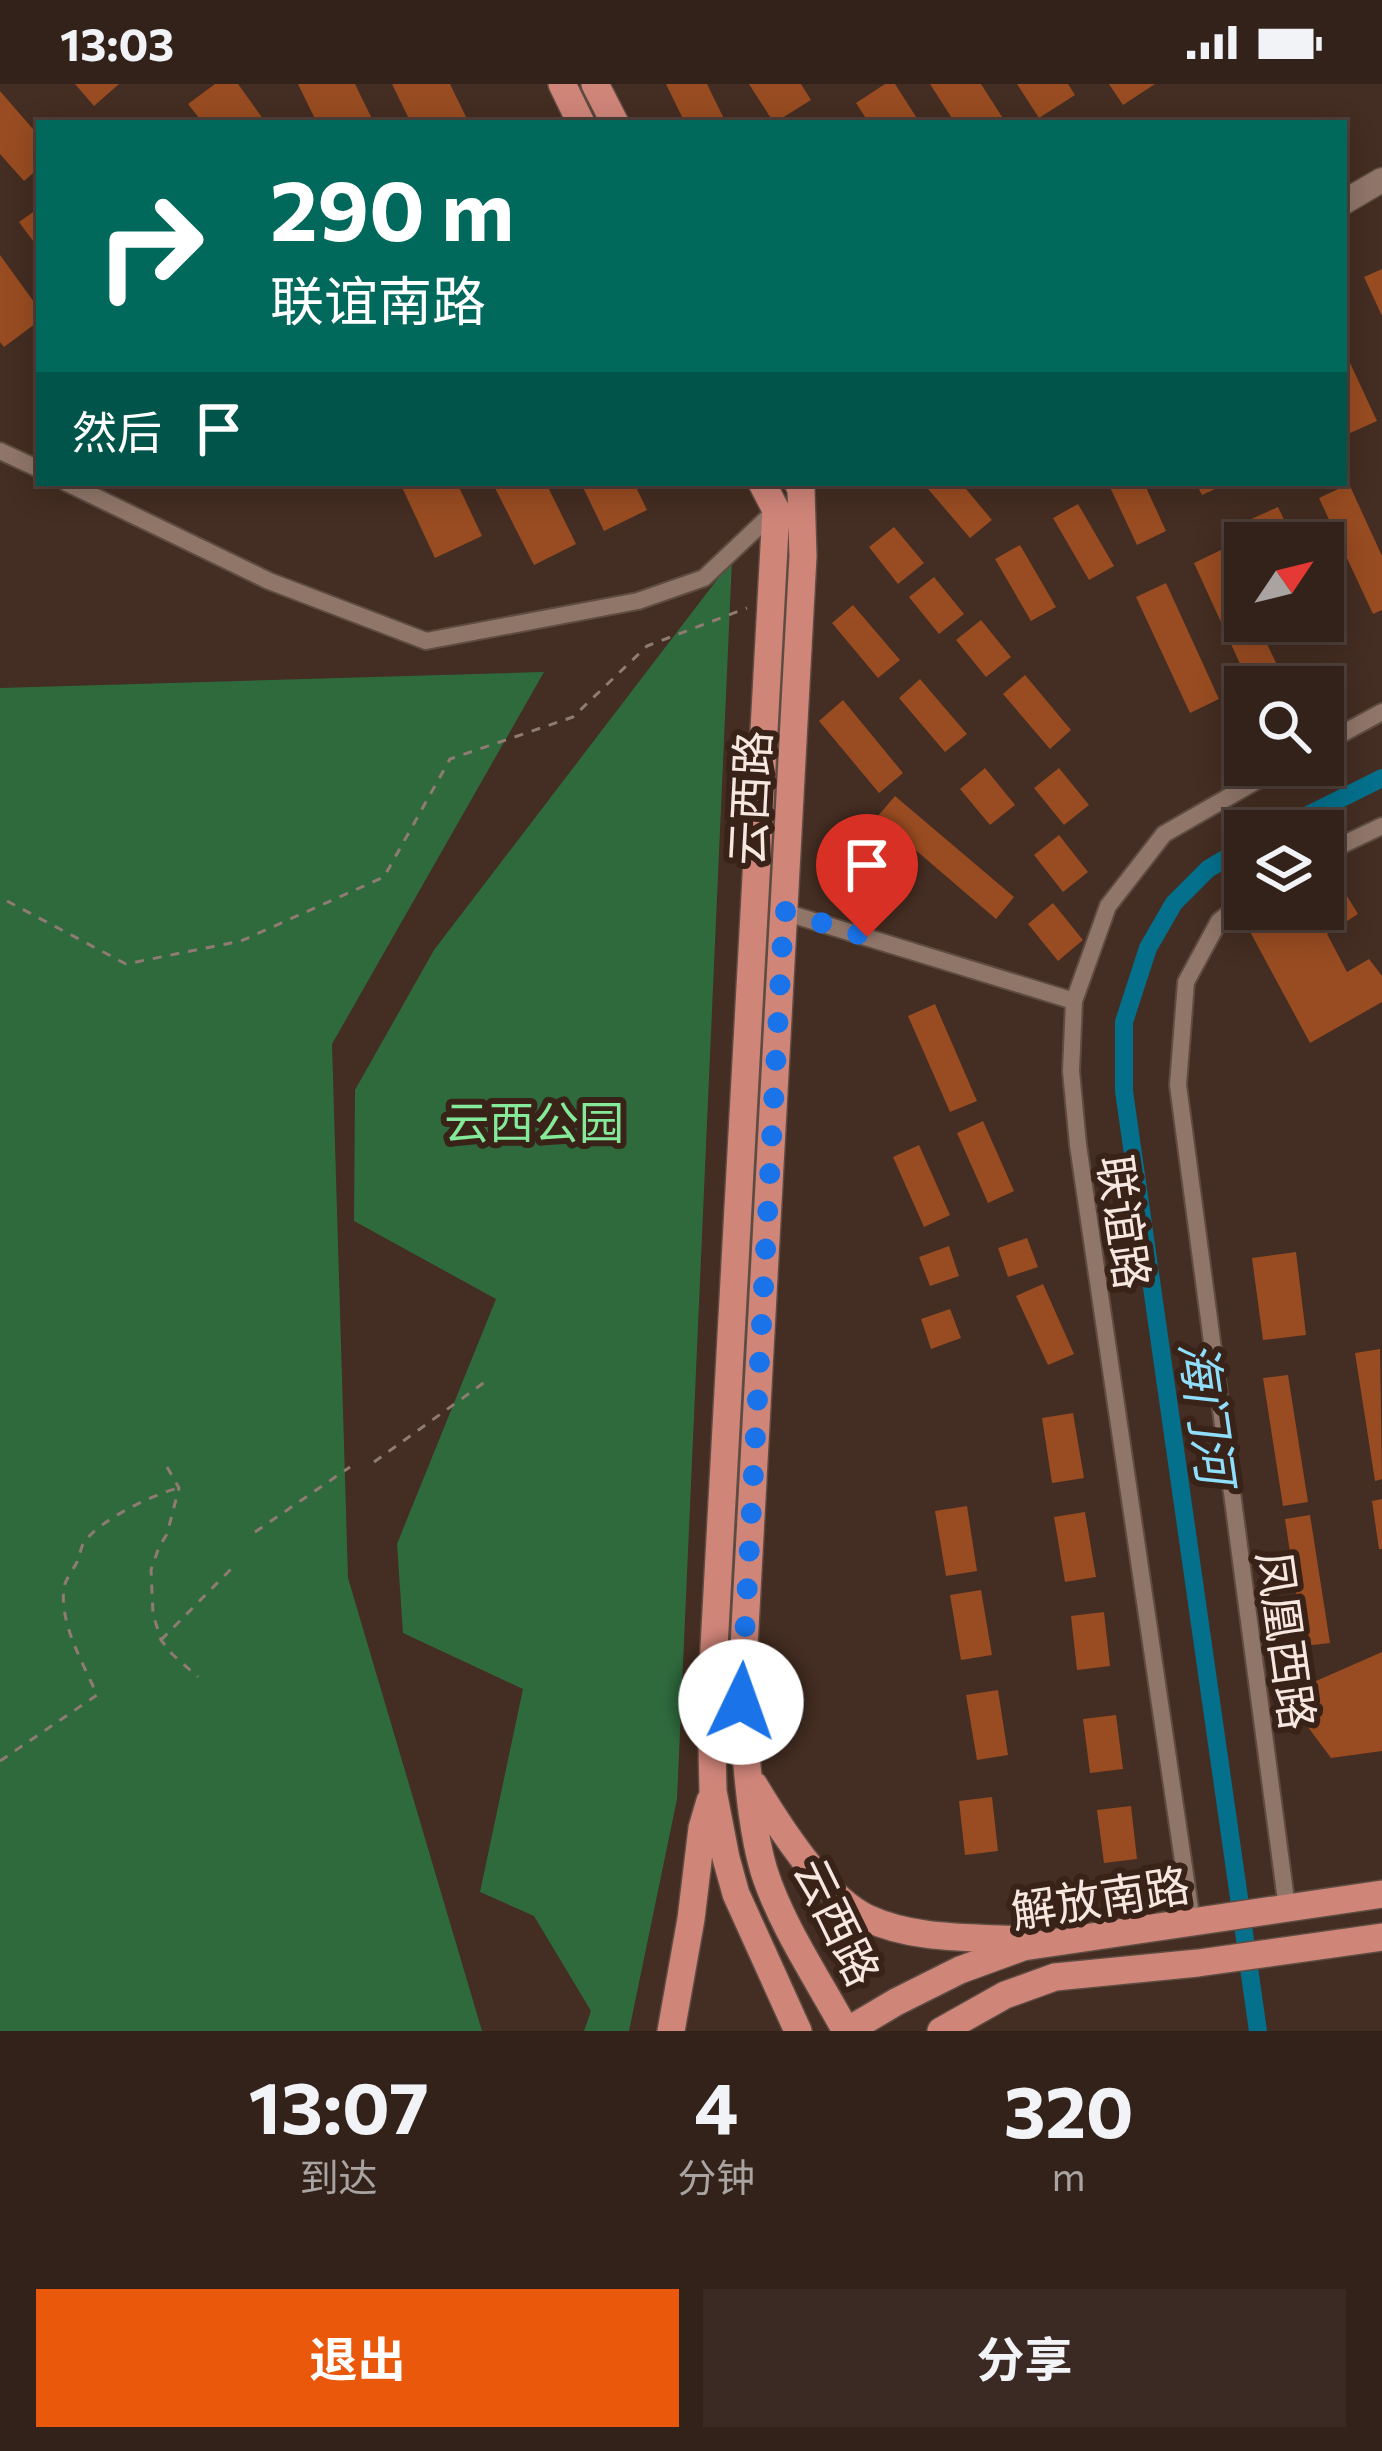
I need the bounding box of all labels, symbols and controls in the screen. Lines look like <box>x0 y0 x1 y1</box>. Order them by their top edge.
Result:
text: 13:03 <box>60 15 174 70</box>
text: 290 m <box>270 156 514 258</box>
icon: right <box>72 168 228 324</box>
text: 联谊南路 <box>270 266 486 332</box>
icon: arrive <box>186 396 252 462</box>
text: 然后 <box>72 403 162 458</box>
north arrow <box>1224 522 1344 642</box>
map controls <box>1224 522 1344 930</box>
button: search <box>1224 666 1344 786</box>
street label: 云西路 <box>717 729 779 867</box>
button: layers <box>1224 810 1344 930</box>
pin <box>816 814 918 937</box>
icon: arrive <box>834 832 900 898</box>
park label: 云西公园 <box>444 1093 624 1148</box>
street label: 联谊路 <box>1089 1151 1163 1293</box>
water label: 海门河 <box>1170 1337 1249 1495</box>
street label: 凤凰西路 <box>1248 1547 1328 1733</box>
position arrow <box>678 1639 804 1765</box>
street label: 云西路 <box>785 1848 893 1994</box>
street label: 解放南路 <box>1007 1855 1193 1937</box>
text: 13:07 <box>248 2061 429 2149</box>
text: 4 <box>694 2061 738 2149</box>
text: 320 <box>1004 2065 1134 2153</box>
text: m <box>1052 2151 1086 2199</box>
text: 到达 <box>300 2152 378 2200</box>
text: 分钟 <box>677 2152 755 2200</box>
button: 退出 <box>36 2289 679 2427</box>
button: 分享 <box>703 2289 1346 2427</box>

